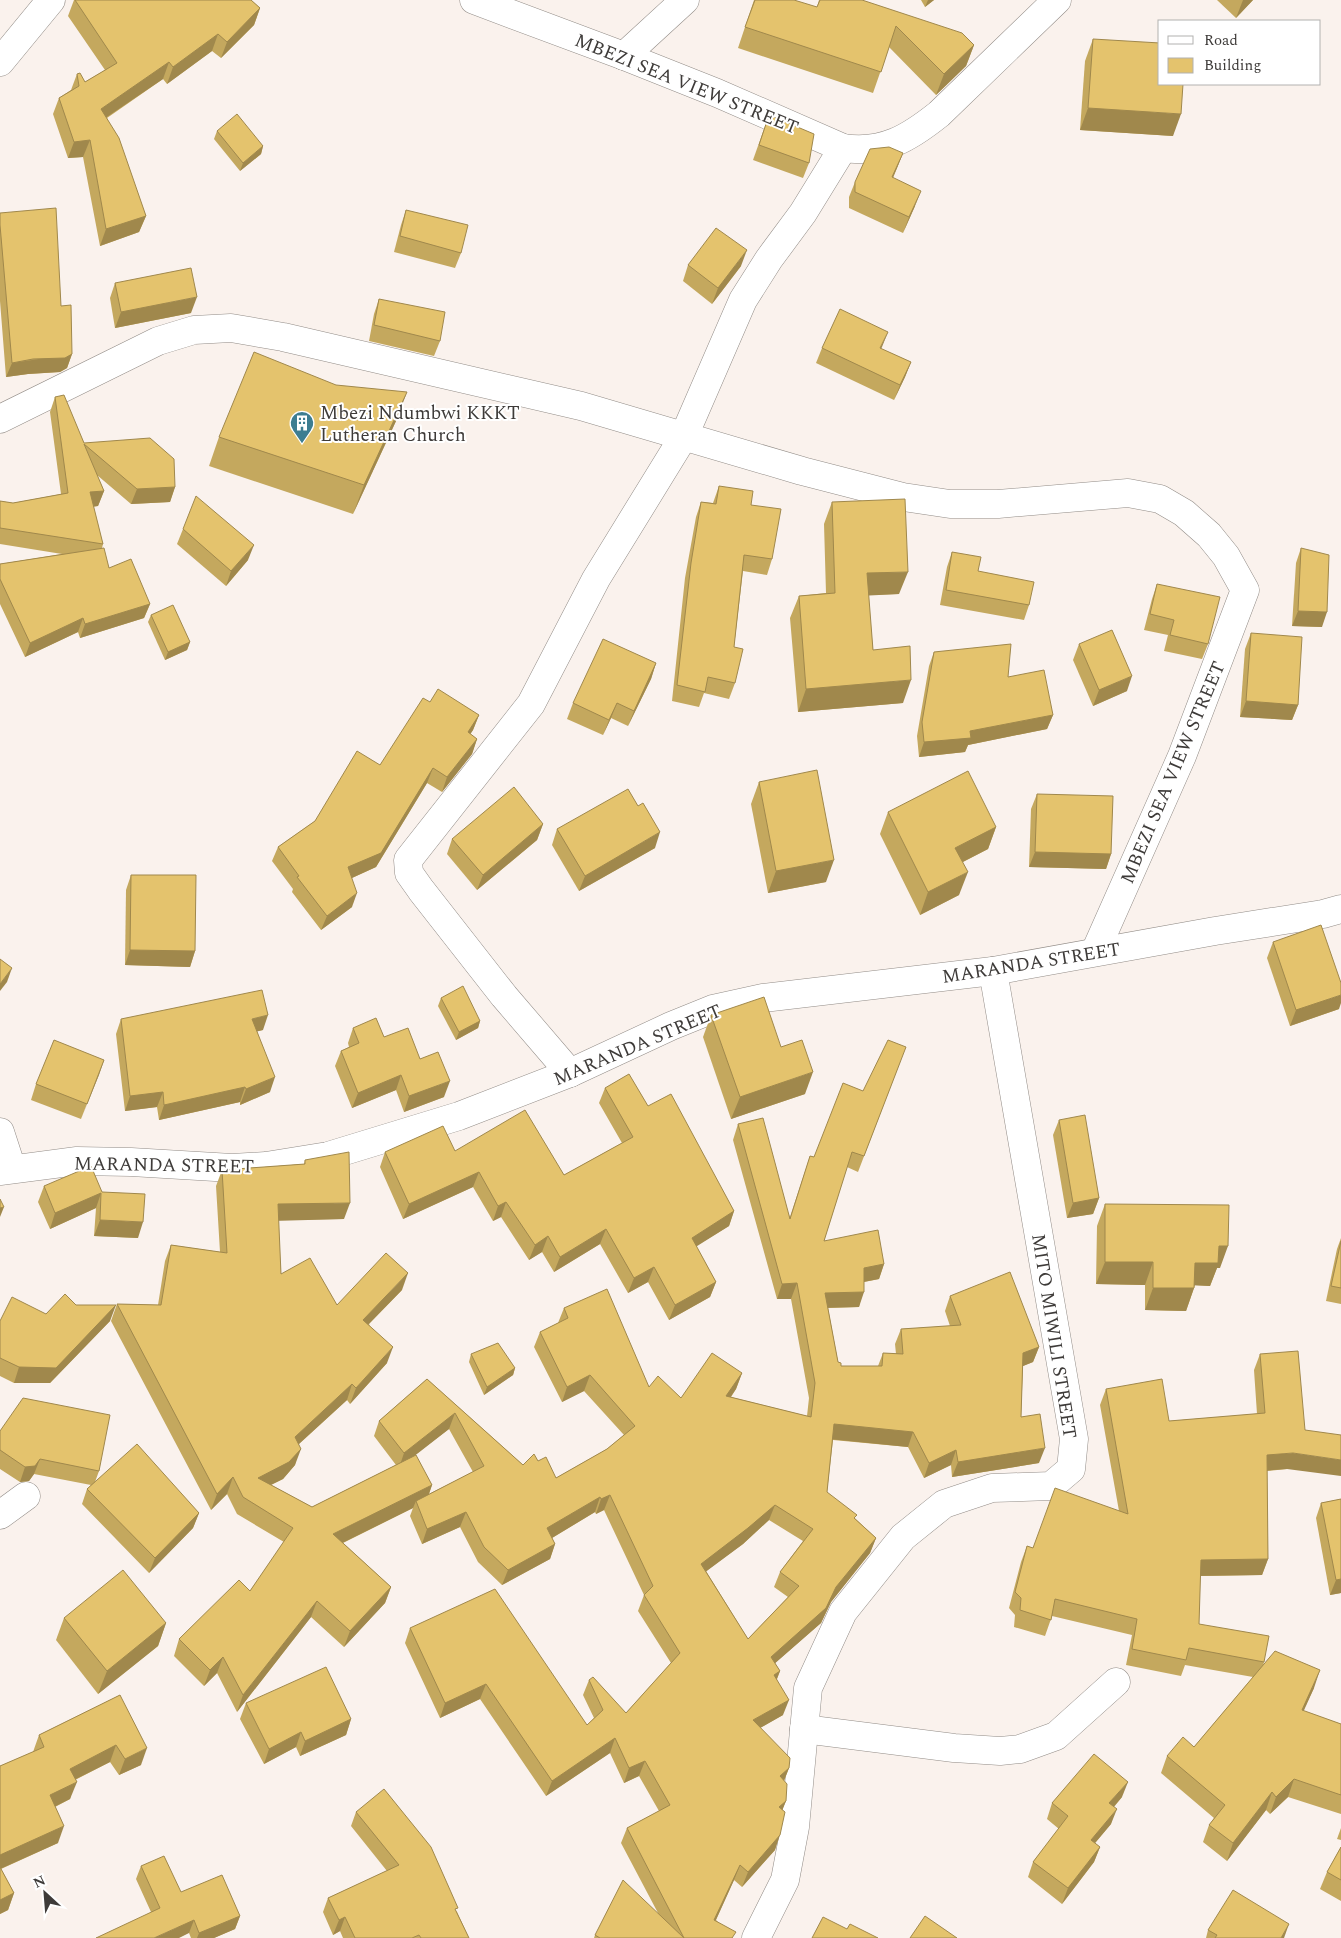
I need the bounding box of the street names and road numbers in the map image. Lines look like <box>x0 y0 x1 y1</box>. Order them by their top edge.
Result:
street label: MBEZI SEA VIEW STREET <box>570 26 803 143</box>
street label: MBEZI SEA VIEW STREET <box>1113 657 1233 888</box>
street label: MARANDA STREET <box>940 935 1123 992</box>
street label: MARANDA STREET <box>549 997 726 1094</box>
street label: MARANDA STREET <box>74 1149 254 1182</box>
street label: MITO MIWILI STREET <box>1023 1232 1084 1441</box>

